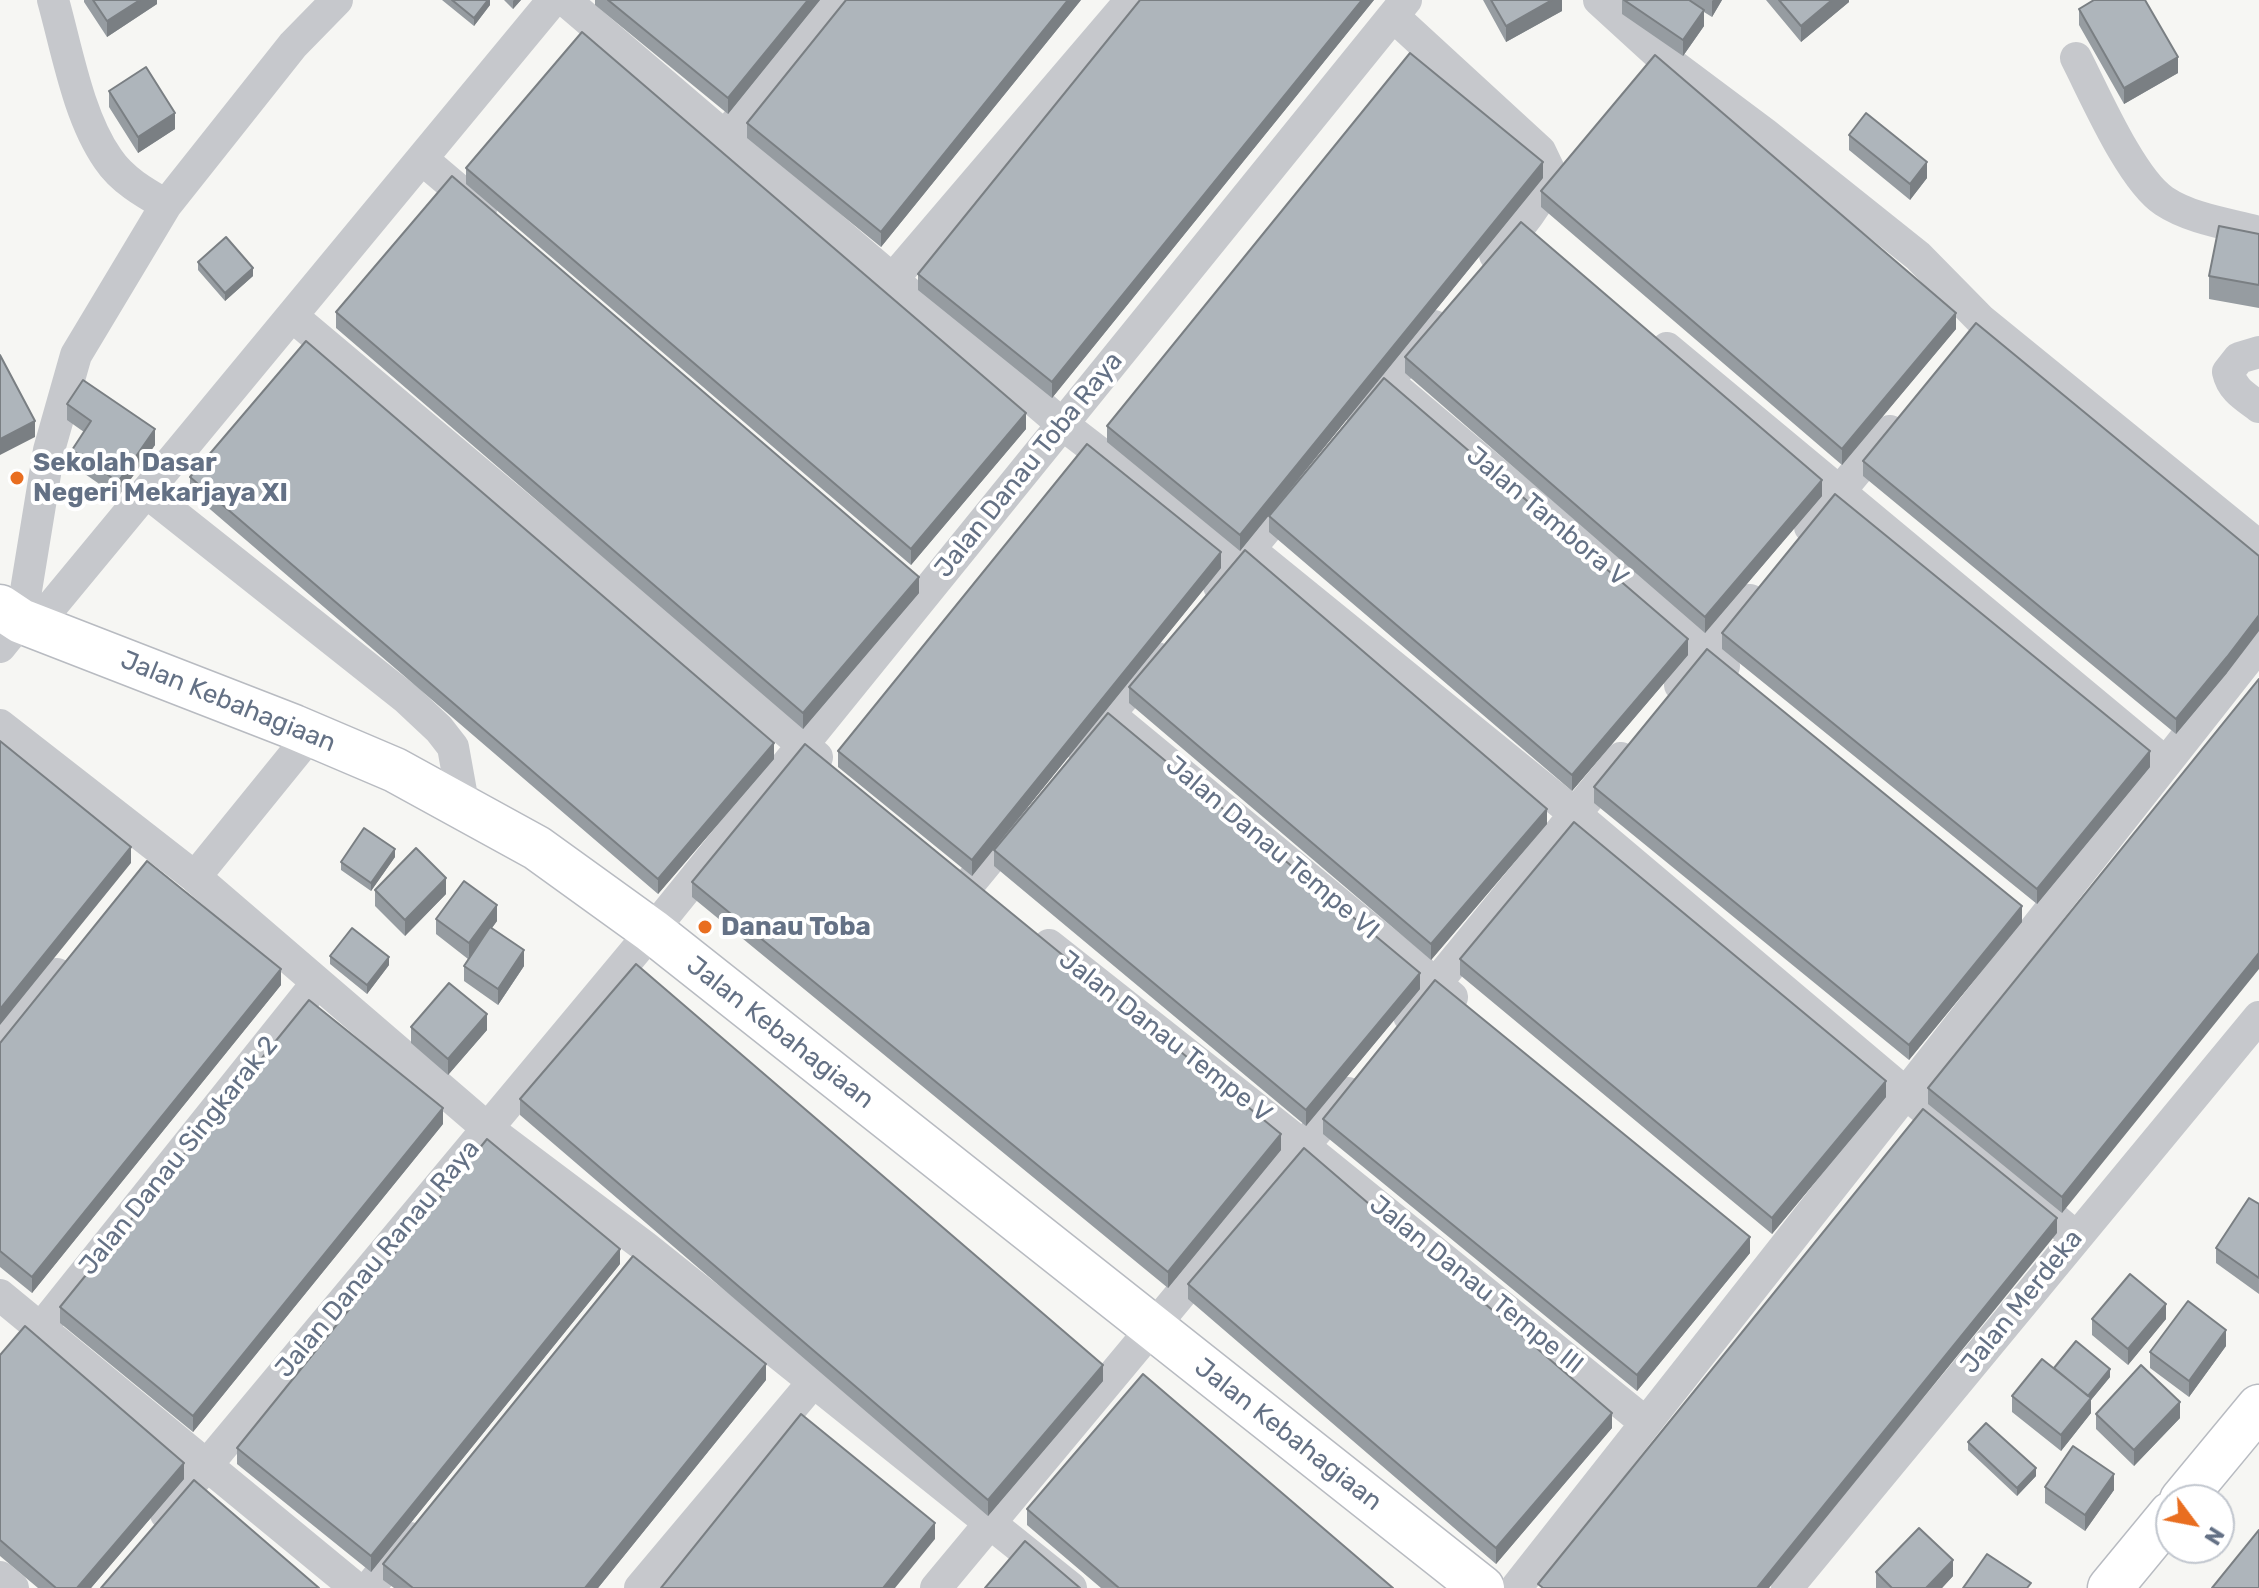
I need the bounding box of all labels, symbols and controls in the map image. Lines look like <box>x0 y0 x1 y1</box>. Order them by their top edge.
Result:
street label: Jalan Danau Toba Raya <box>928 346 1130 584</box>
street label: Jalan Tambora V <box>1460 440 1634 594</box>
place label: Sekolah Dasar Negeri Mekarjaya XI <box>33 447 288 508</box>
marker: Sekolah Dasar Negeri Mekarjaya XI <box>8 469 26 487</box>
street label: Jalan Kebahagiaan <box>116 645 340 759</box>
street label: Jalan Danau Tempe VI <box>1159 750 1385 946</box>
place label: Danau Toba <box>721 911 871 943</box>
marker: Danau Toba <box>696 918 714 936</box>
street label: Jalan Danau Tempe V <box>1052 944 1278 1130</box>
street label: Jalan Kebahagiaan <box>680 950 880 1116</box>
street label: Jalan Danau Singkarak 2 <box>73 1030 285 1282</box>
street label: Jalan Danau Ranau Raya <box>269 1134 487 1384</box>
street label: Jalan Danau Tempe III <box>1363 1189 1589 1381</box>
street label: Jalan Merdeka <box>1955 1224 2089 1380</box>
street label: Jalan Kebahagiaan <box>1188 1352 1388 1518</box>
north arrow <box>2155 1484 2235 1564</box>
text: N <box>2198 1522 2230 1550</box>

